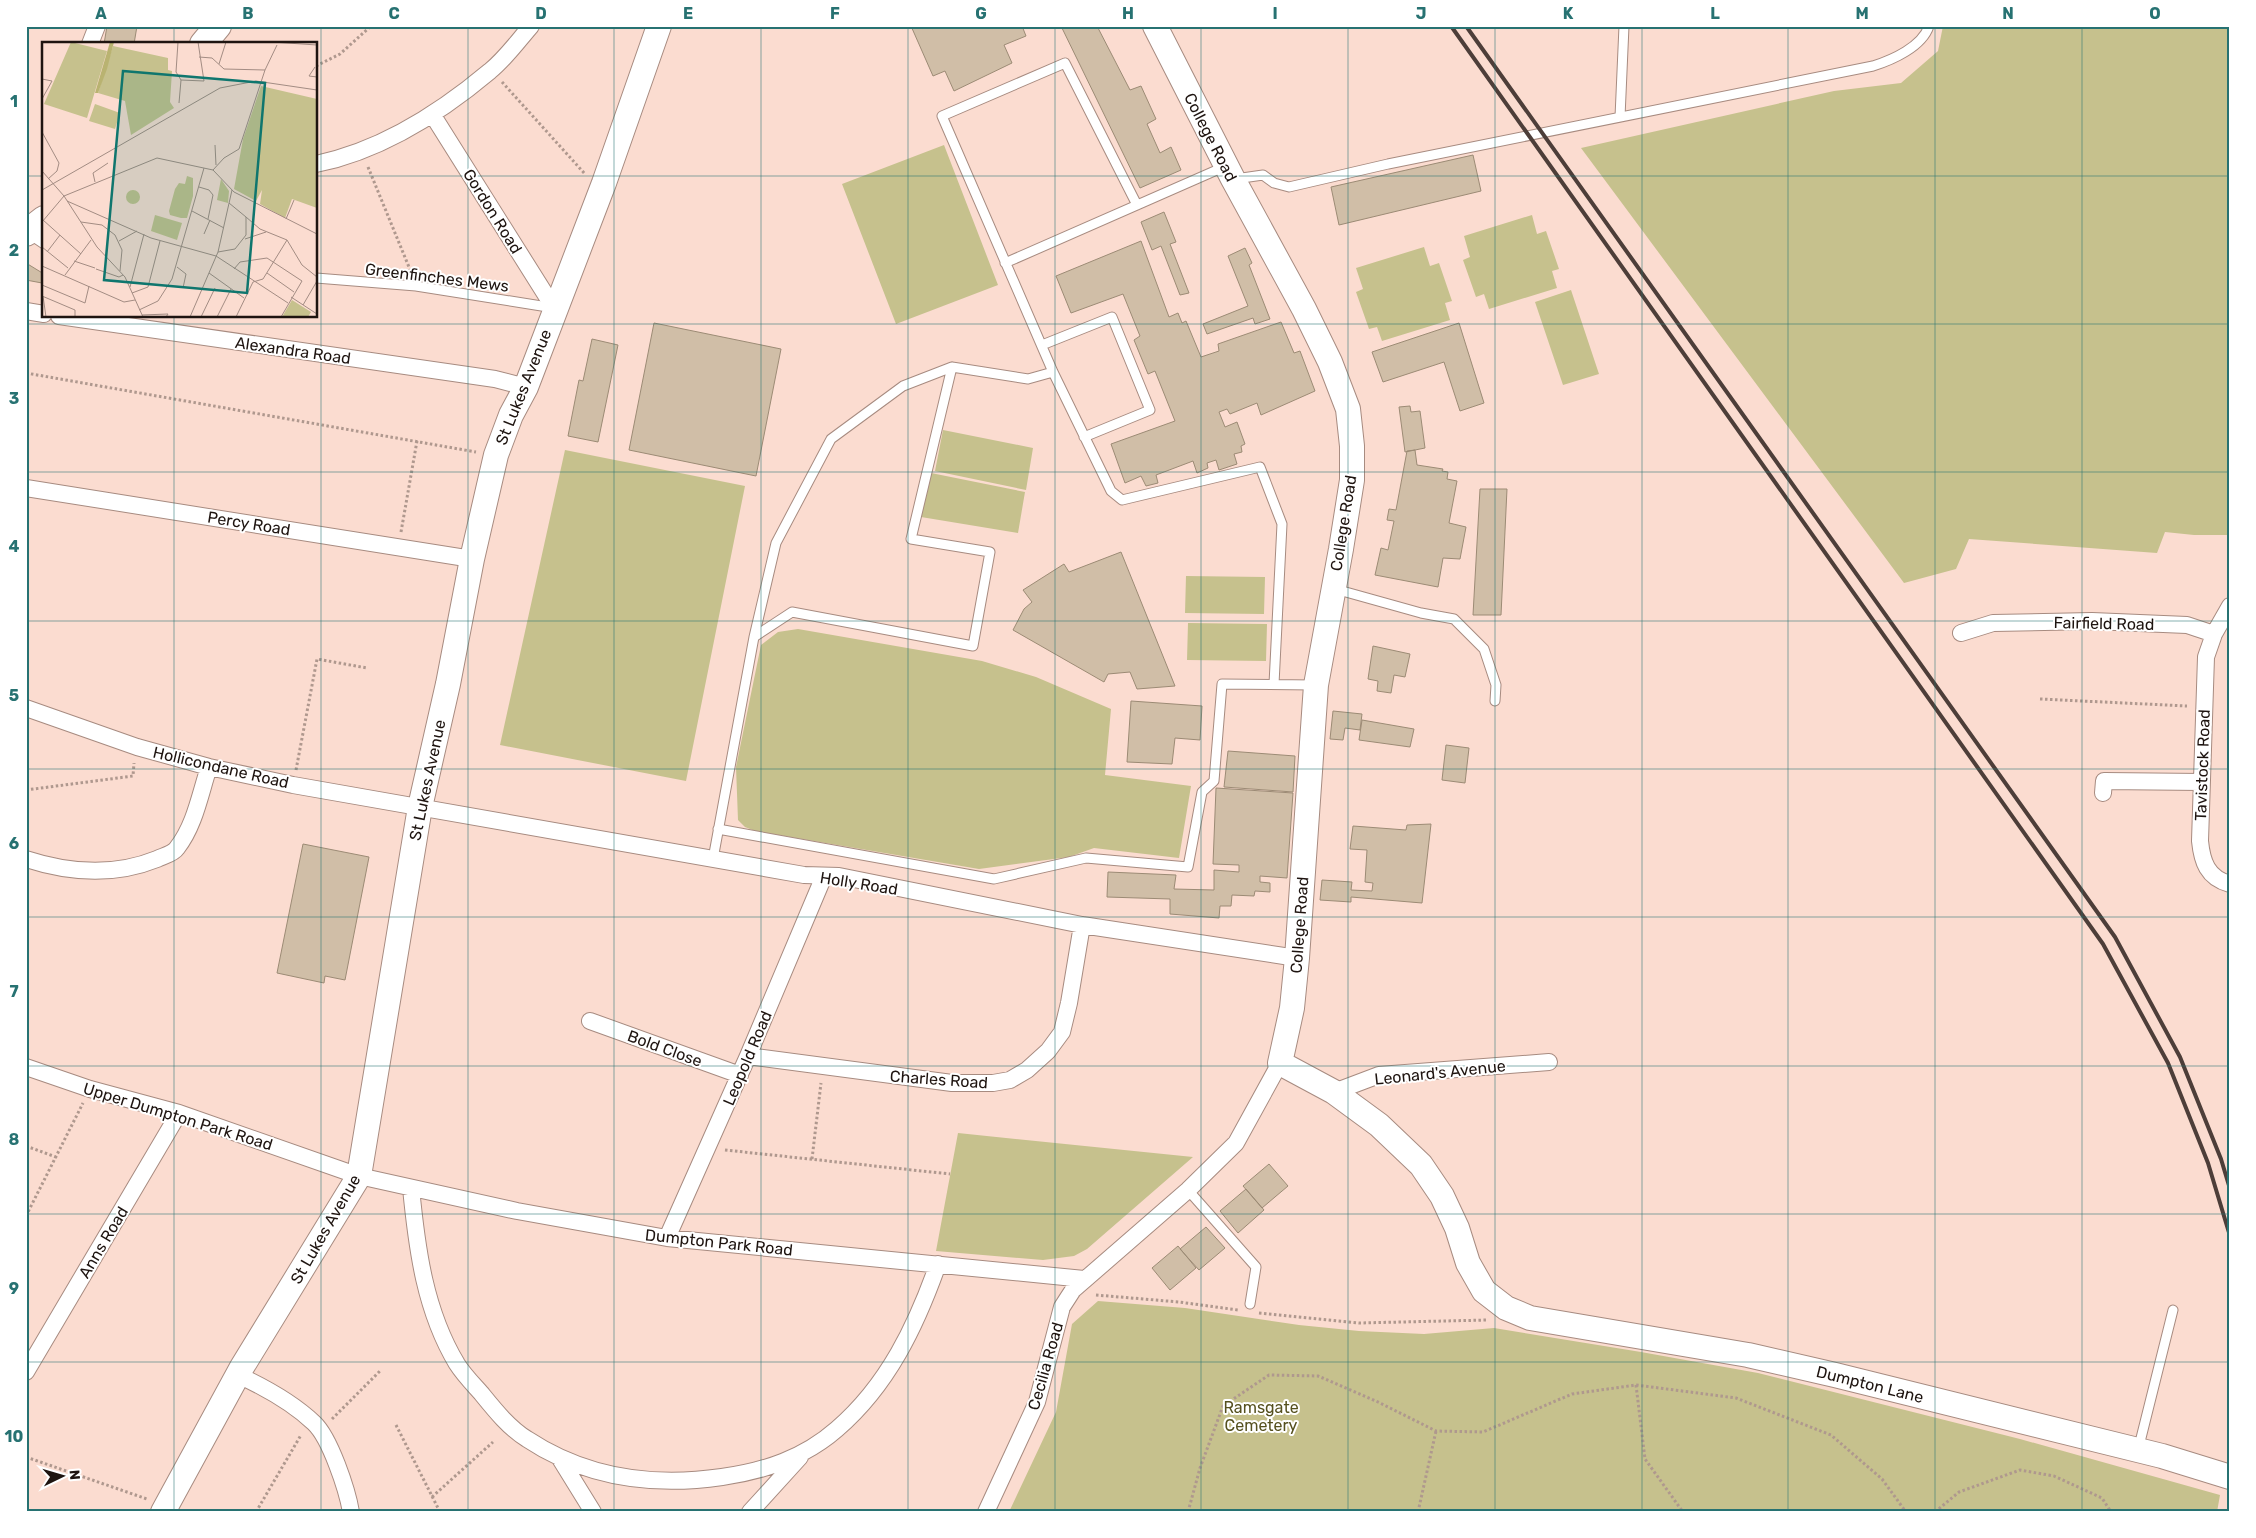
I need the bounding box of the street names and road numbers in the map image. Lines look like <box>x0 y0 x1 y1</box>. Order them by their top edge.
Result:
street label: College Road <box>1180 90 1241 185</box>
street label: Gordon Road <box>459 165 526 257</box>
street label: Greenfinches Mews <box>364 259 510 296</box>
street label: St Lukes Avenue <box>492 327 555 448</box>
street label: Alexandra Road <box>234 333 352 368</box>
street label: College Road <box>1327 474 1360 572</box>
street label: Percy Road <box>206 508 292 539</box>
street label: Fairfield Road <box>2053 613 2154 634</box>
street label: Tavistock Road <box>2191 709 2214 821</box>
street label: St Lukes Avenue <box>405 718 450 842</box>
street label: Hollicondane Road <box>151 743 291 792</box>
street label: Holly Road <box>819 868 899 899</box>
street label: College Road <box>1287 876 1312 974</box>
street label: Leopold Road <box>719 1008 776 1108</box>
street label: Bold Close <box>625 1026 705 1071</box>
street label: Leonard's Avenue <box>1374 1056 1507 1089</box>
street label: Charles Road <box>889 1067 989 1092</box>
street label: Upper Dumpton Park Road <box>81 1079 275 1154</box>
street label: St Lukes Avenue <box>286 1171 364 1287</box>
street label: Anns Road <box>75 1203 132 1281</box>
street label: Dumpton Park Road <box>644 1225 794 1260</box>
street label: Cecilia Road <box>1024 1320 1067 1412</box>
street label: Dumpton Lane <box>1814 1362 1926 1407</box>

